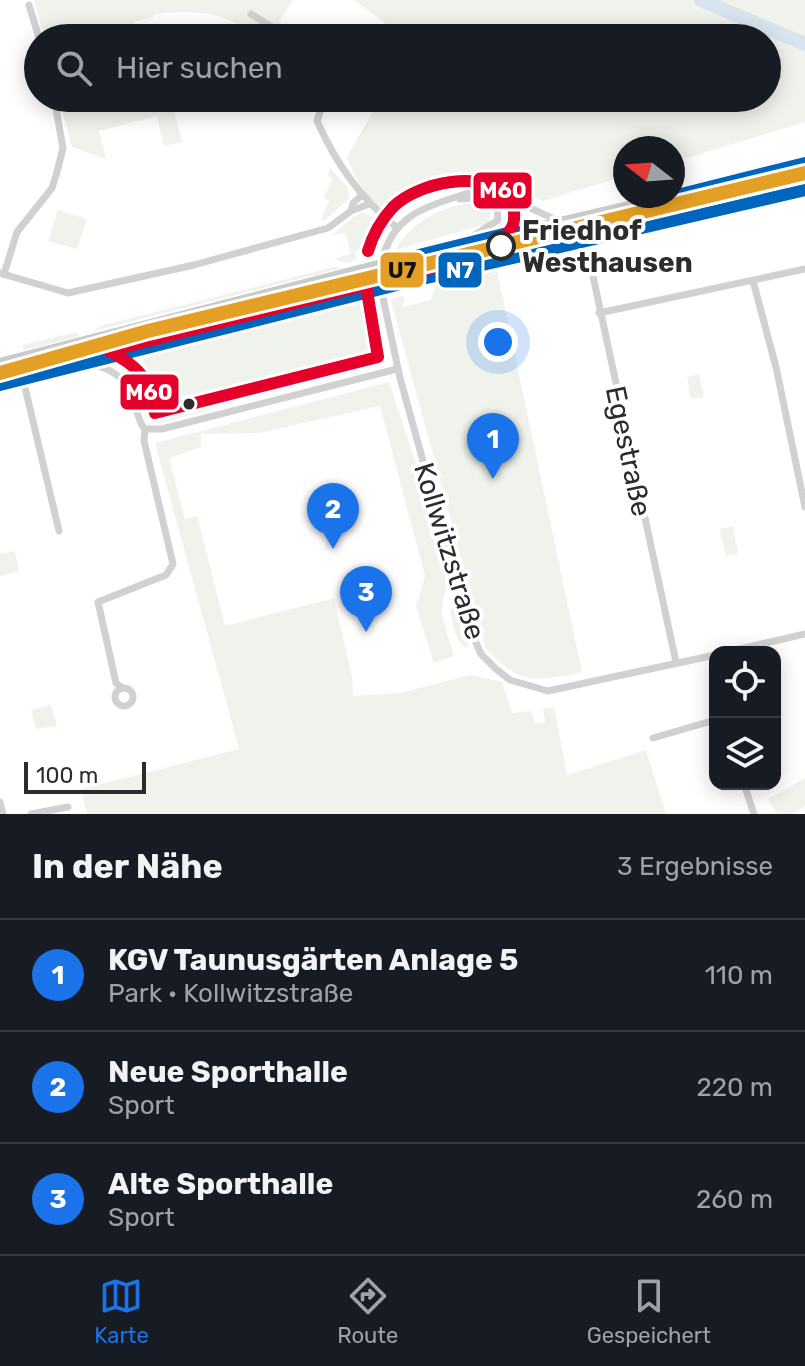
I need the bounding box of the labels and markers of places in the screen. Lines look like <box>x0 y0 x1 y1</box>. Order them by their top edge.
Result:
place label: Friedhof Westhausen <box>522 214 693 279</box>
marker: Friedhof Westhausen <box>487 232 515 260</box>
unlabelled marker <box>181 396 197 412</box>
pin: 1 <box>467 413 519 479</box>
pin: 2 <box>307 483 359 549</box>
pin: 3 <box>340 566 392 632</box>

